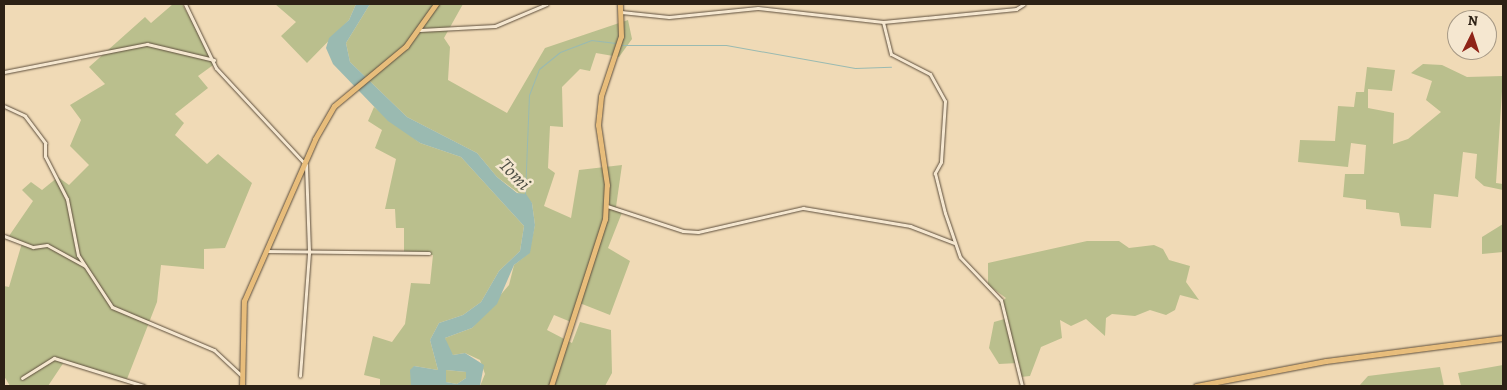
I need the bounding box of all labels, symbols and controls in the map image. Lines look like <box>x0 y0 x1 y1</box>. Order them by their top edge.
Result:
north arrow <box>1447 10 1497 60</box>
text: N <box>1467 11 1479 30</box>
water label: Tomi <box>493 154 535 196</box>

